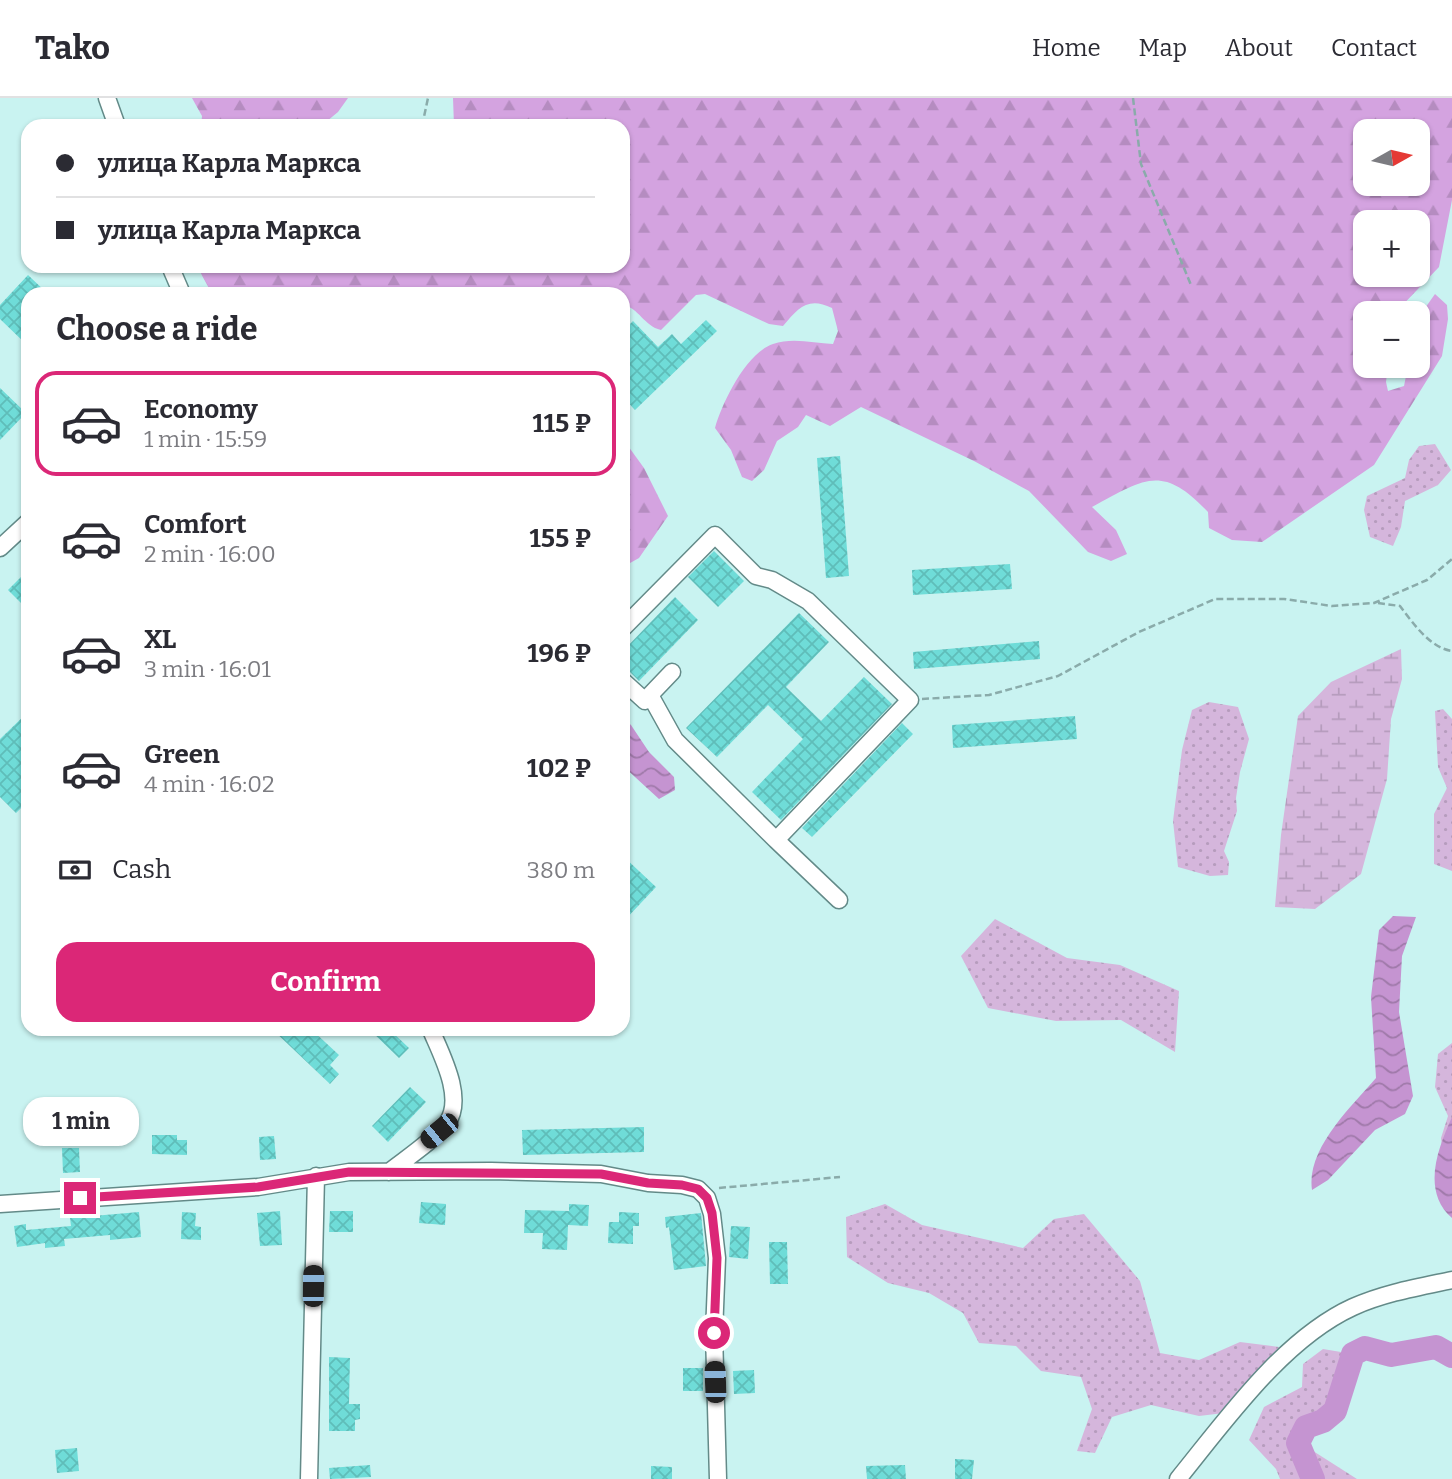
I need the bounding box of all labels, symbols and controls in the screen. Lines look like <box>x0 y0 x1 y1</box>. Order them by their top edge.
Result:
text: Tako <box>35 28 110 68</box>
text: Home <box>1032 34 1101 62</box>
text: Map <box>1139 34 1187 62</box>
text: About <box>1225 34 1293 62</box>
text: Contact <box>1331 34 1417 62</box>
north arrow <box>1353 119 1430 196</box>
map controls <box>1353 119 1430 378</box>
text: улица Карла Маркса <box>98 148 361 179</box>
button: + <box>1353 210 1430 287</box>
text: улица Карла Маркса <box>98 215 361 246</box>
button: − <box>1353 301 1430 378</box>
text: Choose a ride <box>56 310 257 348</box>
icon: car <box>60 392 123 455</box>
text: Economy <box>144 394 258 425</box>
text: 115 ₽ <box>533 408 591 439</box>
text: 1 min · 15:59 <box>144 425 267 453</box>
icon: car <box>60 507 123 570</box>
text: Comfort <box>144 509 247 540</box>
text: 155 ₽ <box>530 523 591 554</box>
text: 2 min · 16:00 <box>144 540 276 568</box>
icon: car <box>60 622 123 685</box>
text: XL <box>144 624 176 655</box>
text: 196 ₽ <box>527 638 591 669</box>
text: 3 min · 16:01 <box>144 655 271 683</box>
icon: car <box>60 737 123 800</box>
text: Green <box>144 739 220 770</box>
text: 102 ₽ <box>527 753 591 784</box>
text: 4 min · 16:02 <box>144 770 274 798</box>
icon: cash <box>56 851 94 889</box>
text: Cash <box>112 854 171 885</box>
text: 380 m <box>527 856 595 884</box>
button: Confirm <box>56 942 595 1022</box>
callout: 1 min <box>22 1096 138 1146</box>
text: 1 min <box>52 1107 110 1135</box>
car <box>417 1110 462 1152</box>
route end <box>64 1182 96 1214</box>
car <box>303 1265 324 1307</box>
route start <box>698 1317 730 1349</box>
car <box>704 1361 727 1403</box>

